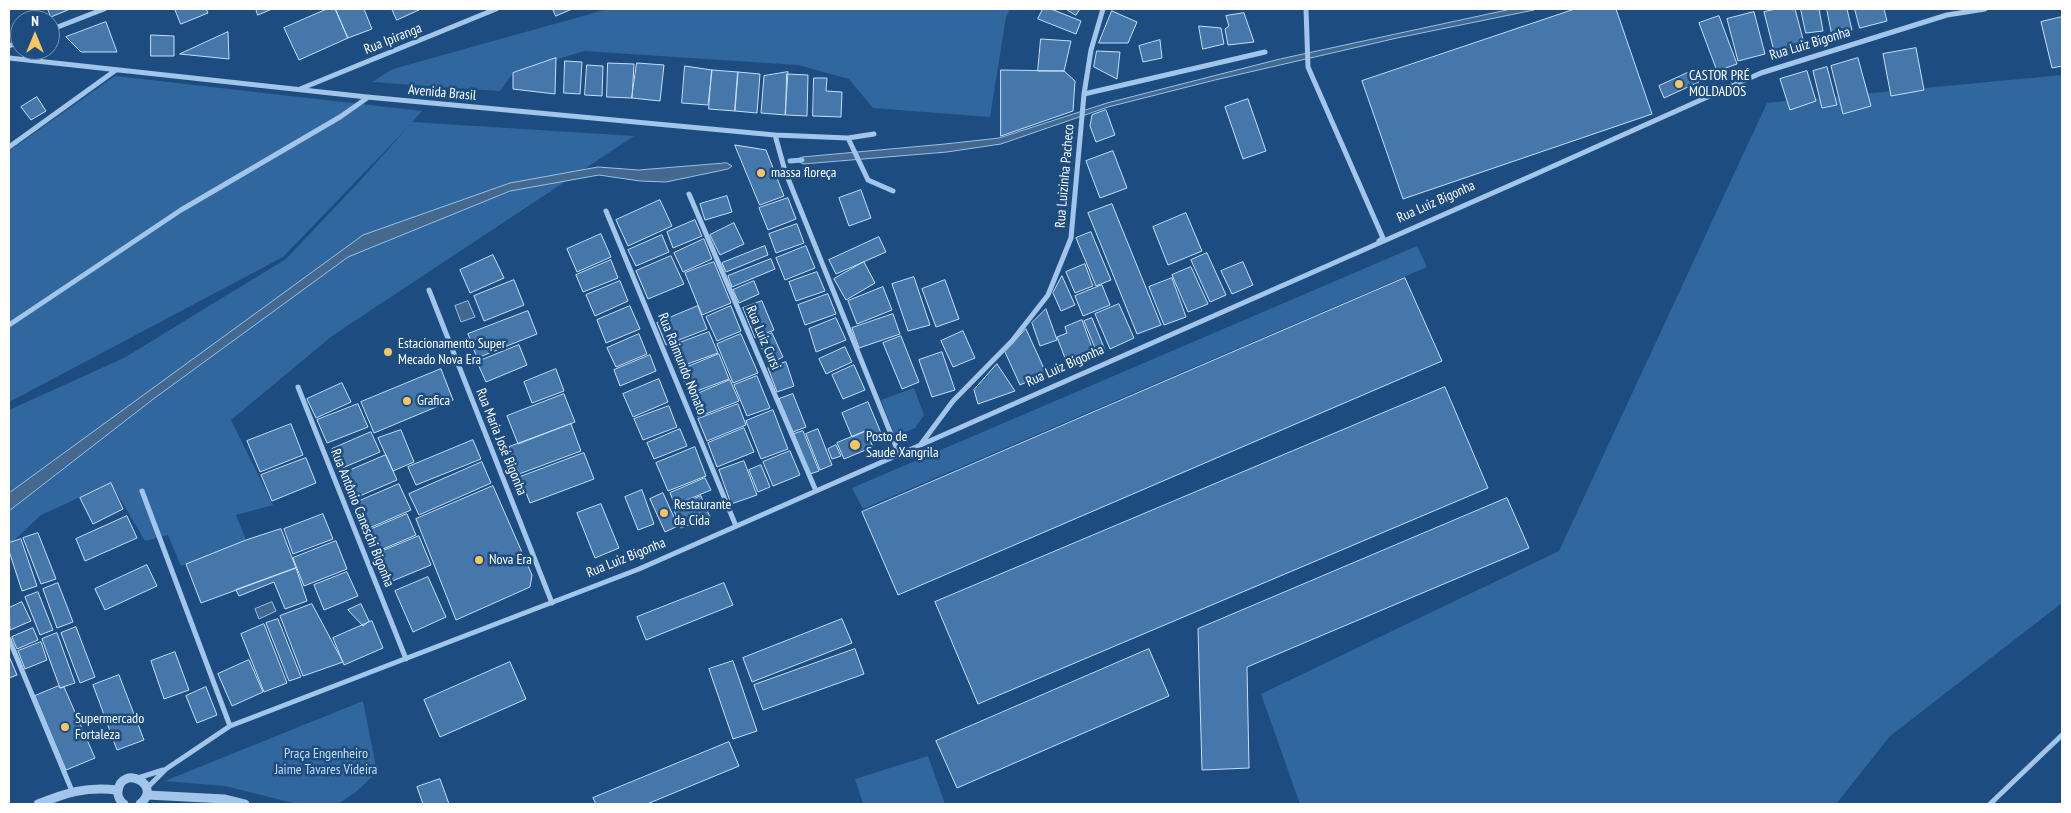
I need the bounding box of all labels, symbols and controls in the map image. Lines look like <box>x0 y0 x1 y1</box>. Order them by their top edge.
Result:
north arrow <box>10 10 60 60</box>
text: N <box>31 12 39 30</box>
street label: Rua Ipiranga <box>362 20 424 58</box>
street label: Rua Luiz Bigonha <box>1768 24 1852 64</box>
place label: CASTOR PRÉ MOLDADOS <box>1689 68 1750 100</box>
marker: CASTOR PRÉ MOLDADOS <box>1673 78 1685 90</box>
street label: Avenida Brasil <box>407 82 477 104</box>
street label: Rua Luizinha Pacheco <box>1052 123 1078 229</box>
place label: massa floreça <box>771 165 836 181</box>
marker: massa floreça <box>755 167 767 179</box>
street label: Rua Luiz Bigonha <box>1394 177 1478 227</box>
street label: Rua Luiz Cursi <box>742 303 784 373</box>
street label: Rua Raimundo Nonato <box>654 311 710 417</box>
place label: Estacionamento Super Mecado Nova Era <box>398 336 506 368</box>
street label: Rua Luiz Bigonha <box>1023 341 1107 391</box>
marker: Estacionamento Super Mecado Nova Era <box>382 346 394 358</box>
street label: Rua Maria José Bigonha <box>472 386 530 498</box>
place label: Grafica <box>417 393 450 409</box>
marker: Grafica <box>401 395 413 407</box>
place label: Posto de Saude Xangrila <box>866 429 939 462</box>
marker: Posto de Saude Xangrila <box>848 438 862 452</box>
street label: Rua Antônio Caneschi Bigonha <box>327 447 397 589</box>
place label: Restaurante da Cida <box>674 497 731 530</box>
marker: Restaurante da Cida <box>658 507 670 519</box>
street label: Rua Luiz Bigonha <box>584 535 668 581</box>
place label: Nova Era <box>489 552 532 568</box>
marker: Nova Era <box>473 554 485 566</box>
place label: Supermercado Fortaleza <box>75 711 144 744</box>
marker: Supermercado Fortaleza <box>59 721 71 733</box>
park label: Praça Engenheiro Jaime Tavares Videira <box>275 746 377 779</box>

